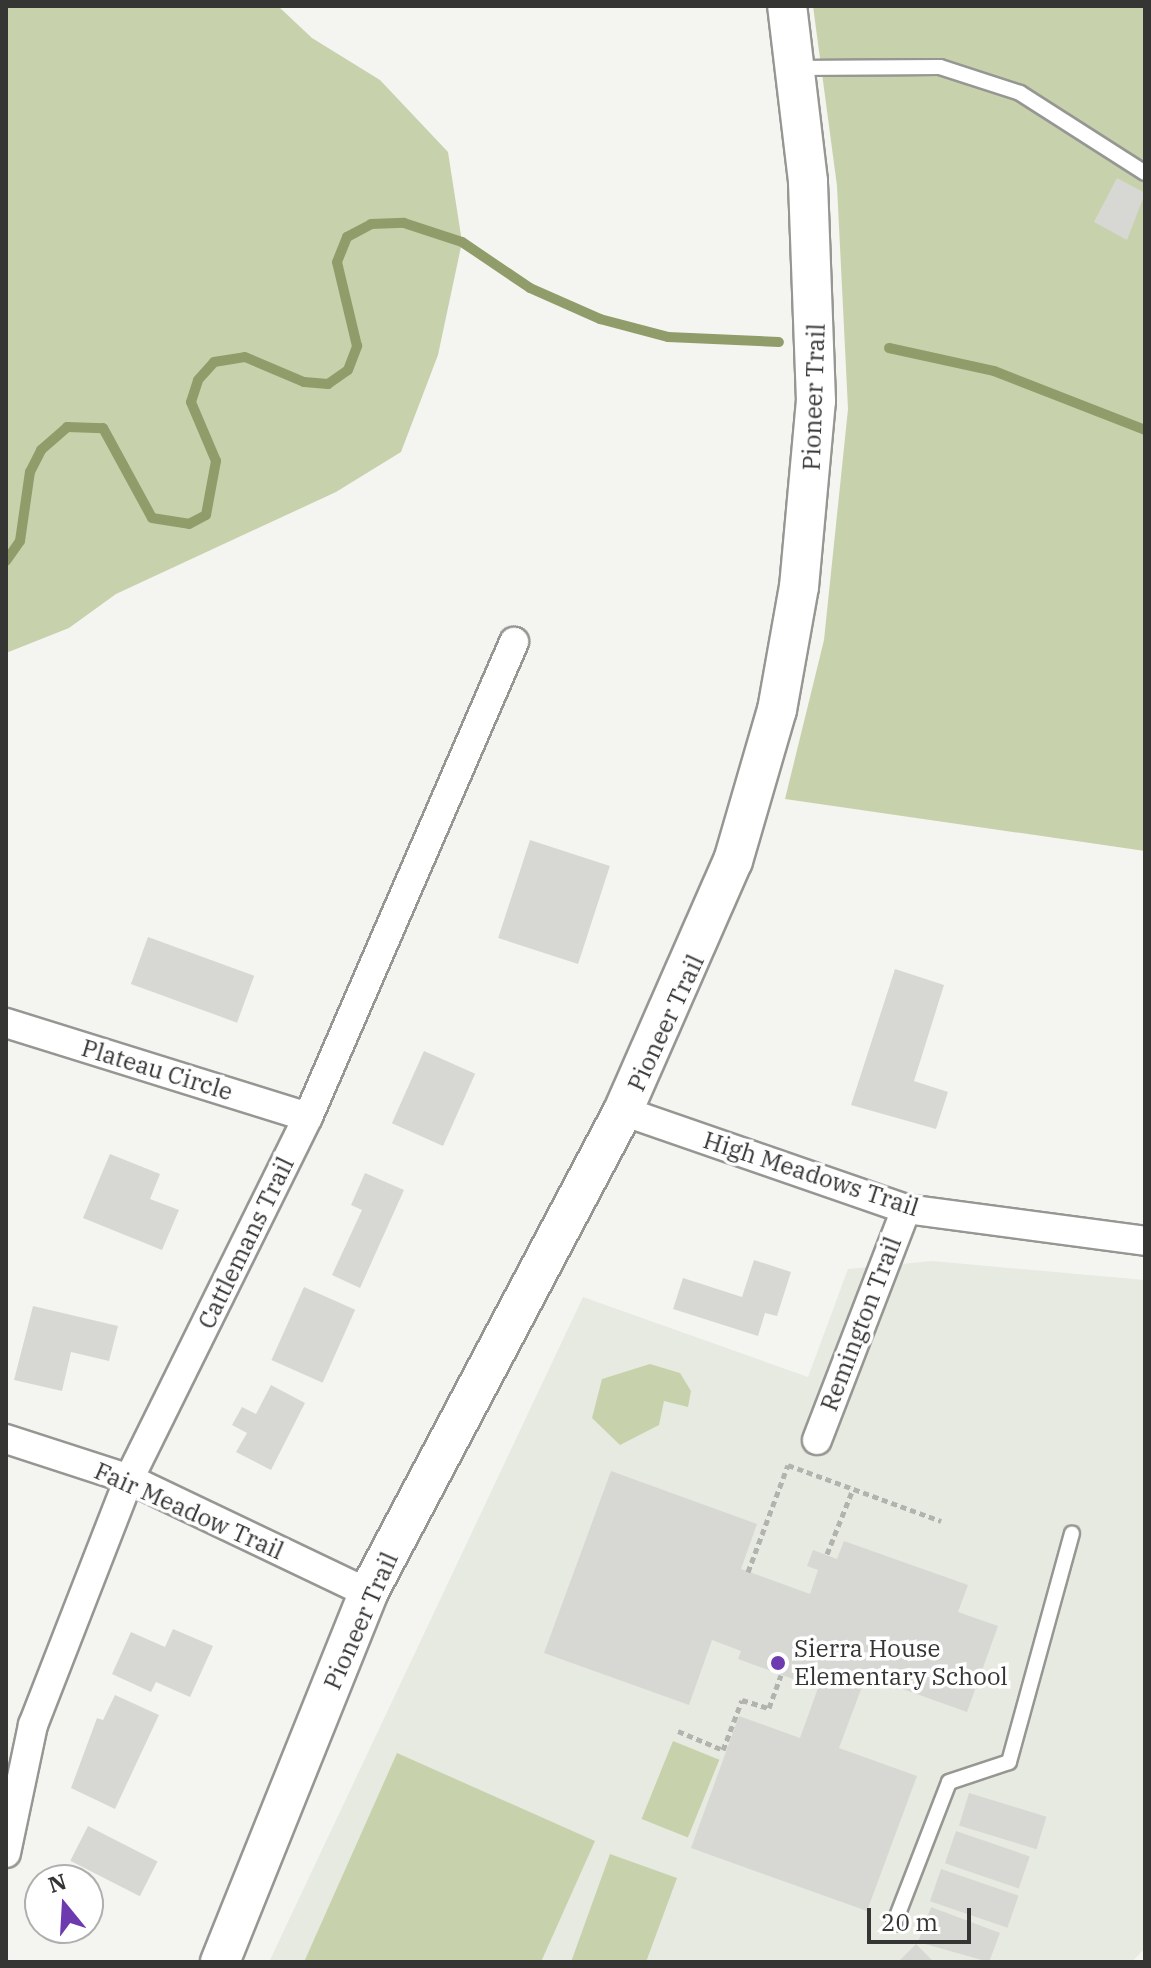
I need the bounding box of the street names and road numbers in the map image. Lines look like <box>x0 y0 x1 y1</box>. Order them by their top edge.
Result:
street label: Pioneer Trail <box>797 323 831 471</box>
street label: Pioneer Trail <box>622 950 710 1096</box>
street label: Plateau Circle <box>78 1033 236 1107</box>
street label: High Meadows Trail <box>700 1126 922 1222</box>
street label: Cattlemans Trail <box>192 1152 300 1334</box>
street label: Remington Trail <box>815 1233 907 1415</box>
street label: Fair Meadow Trail <box>90 1456 288 1566</box>
street label: Pioneer Trail <box>318 1548 404 1694</box>

